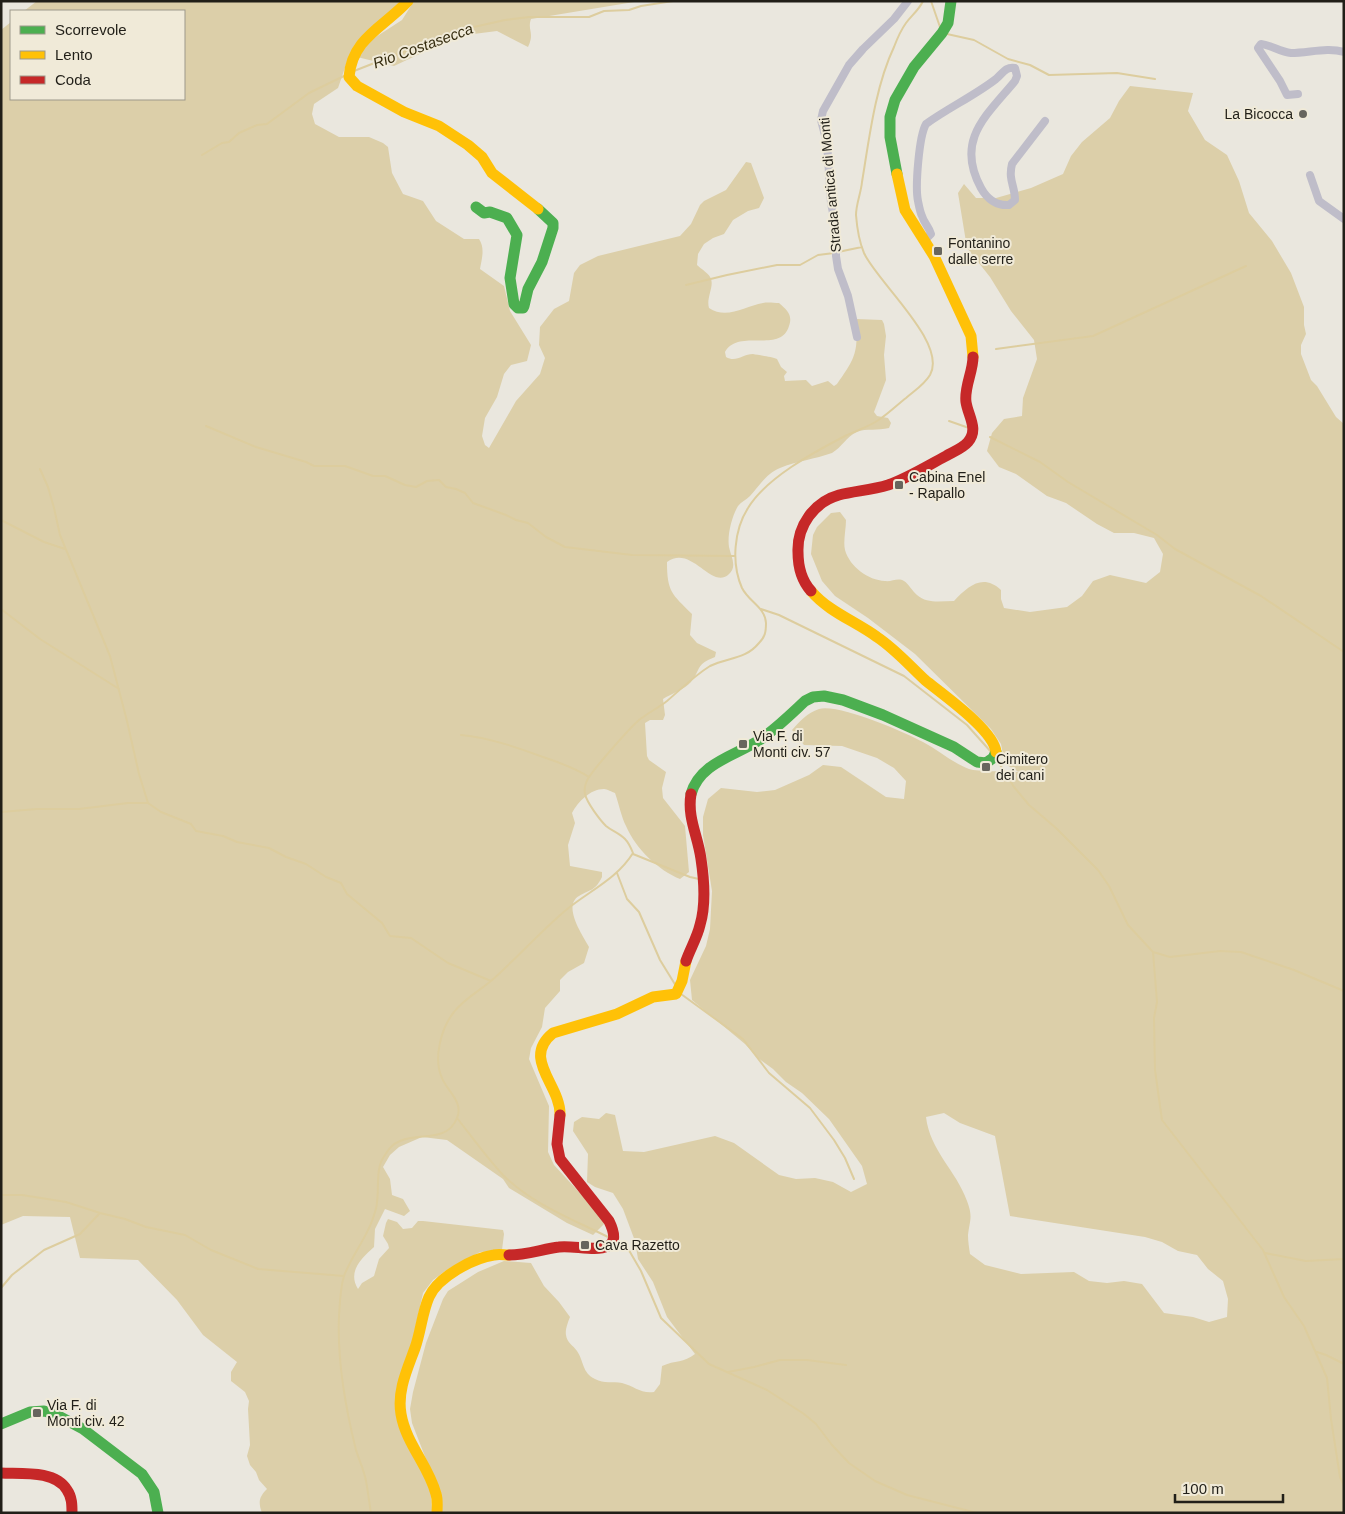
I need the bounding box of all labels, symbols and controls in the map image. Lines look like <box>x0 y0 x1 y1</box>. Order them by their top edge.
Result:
legend <box>10 10 185 100</box>
water label: Rio Costasecca <box>371 20 475 71</box>
text: Scorrevole <box>55 21 127 38</box>
text: Lento <box>55 46 93 63</box>
text: Coda <box>55 71 92 88</box>
place label: La Bicocca <box>1225 106 1293 122</box>
marker: La Bicocca <box>1297 108 1309 120</box>
street label: Strada antica di Monti <box>816 117 844 253</box>
place label: Fontanino dalle serre <box>948 235 1014 267</box>
marker: Fontanino dalle serre <box>932 245 944 257</box>
place label: Cabina Enel - Rapallo <box>909 469 985 501</box>
marker: Cabina Enel - Rapallo <box>893 479 905 491</box>
place label: Via F. di Monti civ. 57 <box>753 728 831 760</box>
marker: Via F. di Monti civ. 57 <box>737 738 749 750</box>
place label: Cimitero dei cani <box>996 751 1048 783</box>
marker: Cimitero dei cani <box>980 761 992 773</box>
place label: Cava Razetto <box>595 1237 680 1253</box>
marker: Cava Razetto <box>579 1239 591 1251</box>
place label: Via F. di Monti civ. 42 <box>47 1397 125 1429</box>
marker: Via F. di Monti civ. 42 <box>31 1407 43 1419</box>
scale bar <box>1175 1472 1282 1504</box>
text: 100 m <box>1182 1480 1224 1497</box>

